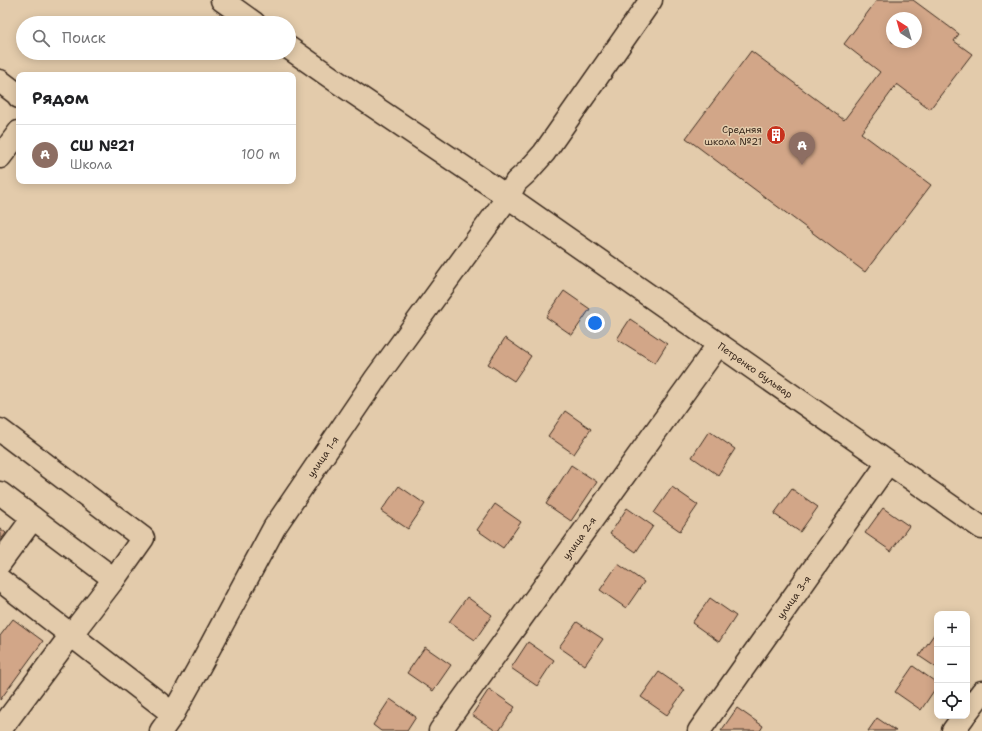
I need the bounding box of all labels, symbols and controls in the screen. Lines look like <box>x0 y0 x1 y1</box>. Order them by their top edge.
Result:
north arrow <box>886 12 922 48</box>
search box <box>16 16 296 60</box>
icon: search <box>30 27 52 49</box>
text: Поиск <box>62 28 106 48</box>
text: Рядом <box>32 87 89 109</box>
place label: Средняя школа №21 <box>704 123 762 148</box>
building icon: Средняя школа №21 <box>765 124 787 146</box>
pin: A <box>789 132 815 165</box>
text: СШ №21 <box>70 136 134 156</box>
text: A <box>40 146 50 163</box>
text: 100 m <box>241 146 280 163</box>
text: Школа <box>70 156 112 173</box>
your location <box>585 313 605 333</box>
street label: Петренко бульвар <box>715 340 796 401</box>
street label: улица 1-я <box>304 434 342 480</box>
street label: улица 2-я <box>560 514 599 562</box>
street label: улица 3-я <box>774 573 814 621</box>
map controls <box>934 611 970 719</box>
button: + <box>934 611 970 647</box>
button: − <box>934 647 970 683</box>
button: locate <box>934 683 970 719</box>

